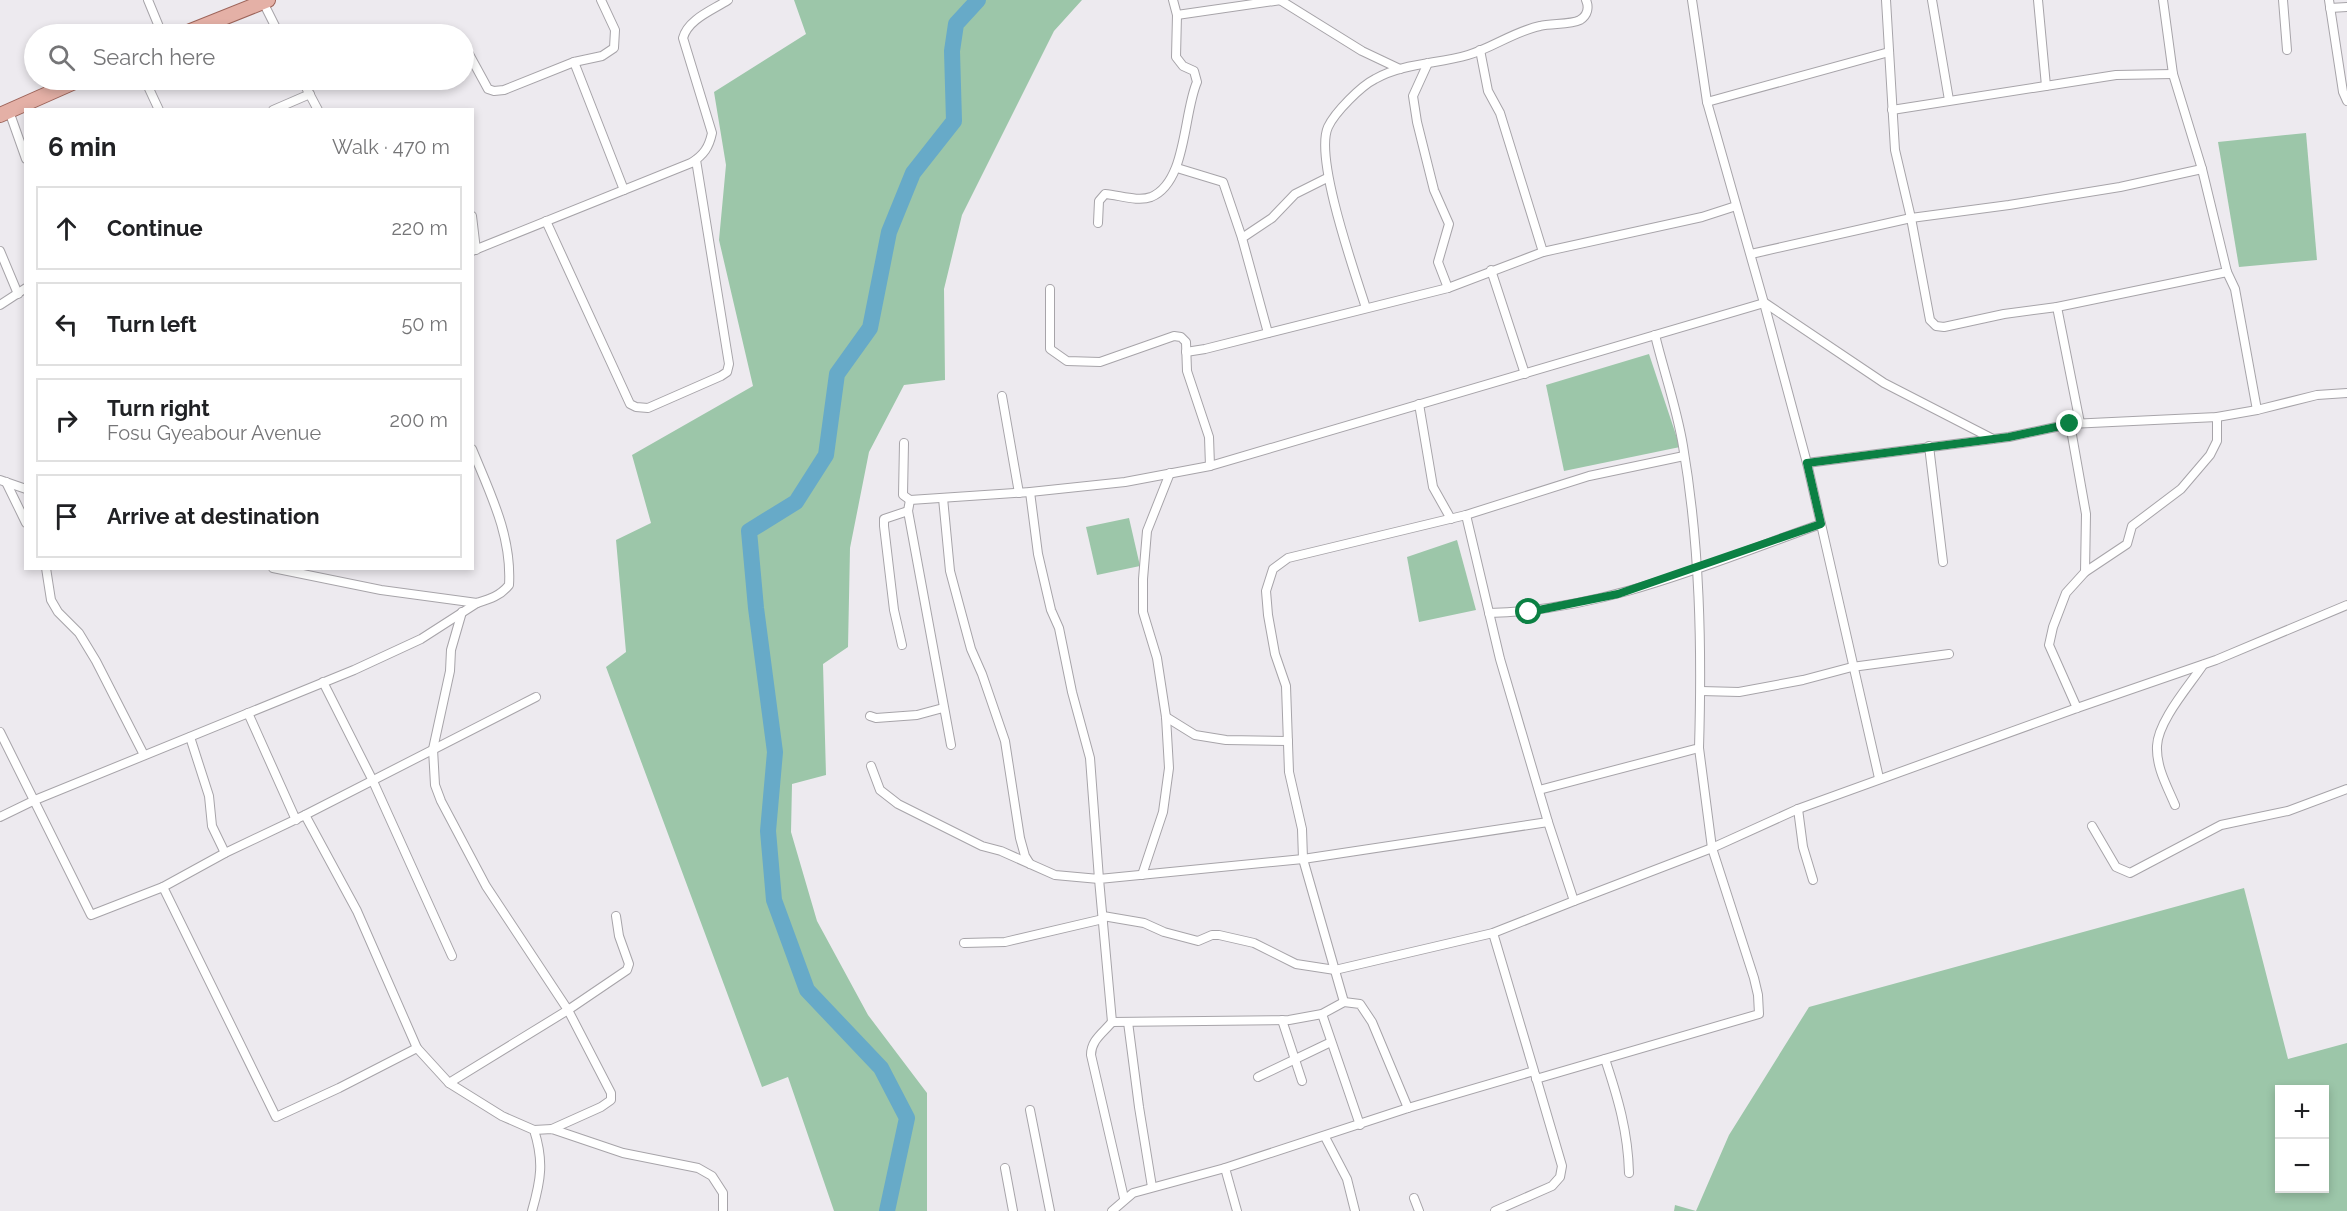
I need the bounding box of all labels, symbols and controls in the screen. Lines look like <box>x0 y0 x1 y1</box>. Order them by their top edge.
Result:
search box <box>24 24 474 90</box>
icon: search <box>45 41 78 74</box>
text: Search here <box>93 44 215 70</box>
text: 6 min <box>48 132 117 162</box>
text: Walk · 470 m <box>332 135 450 159</box>
icon: ahead <box>50 212 83 245</box>
text: Continue <box>107 215 203 241</box>
text: 220 m <box>391 216 448 240</box>
icon: left <box>50 308 83 341</box>
text: Turn left <box>107 311 197 337</box>
text: 50 m <box>401 312 448 336</box>
text: Turn right <box>107 395 210 421</box>
icon: right <box>50 404 83 437</box>
text: 200 m <box>390 408 448 432</box>
route end <box>2056 410 2082 436</box>
text: Fosu Gyeabour Avenue <box>107 421 321 445</box>
icon: arrive <box>50 500 83 533</box>
text: Arrive at destination <box>107 503 320 529</box>
route start <box>1515 598 1541 624</box>
map controls <box>2275 1085 2329 1193</box>
button: + <box>2275 1085 2329 1139</box>
button: − <box>2275 1139 2329 1193</box>

